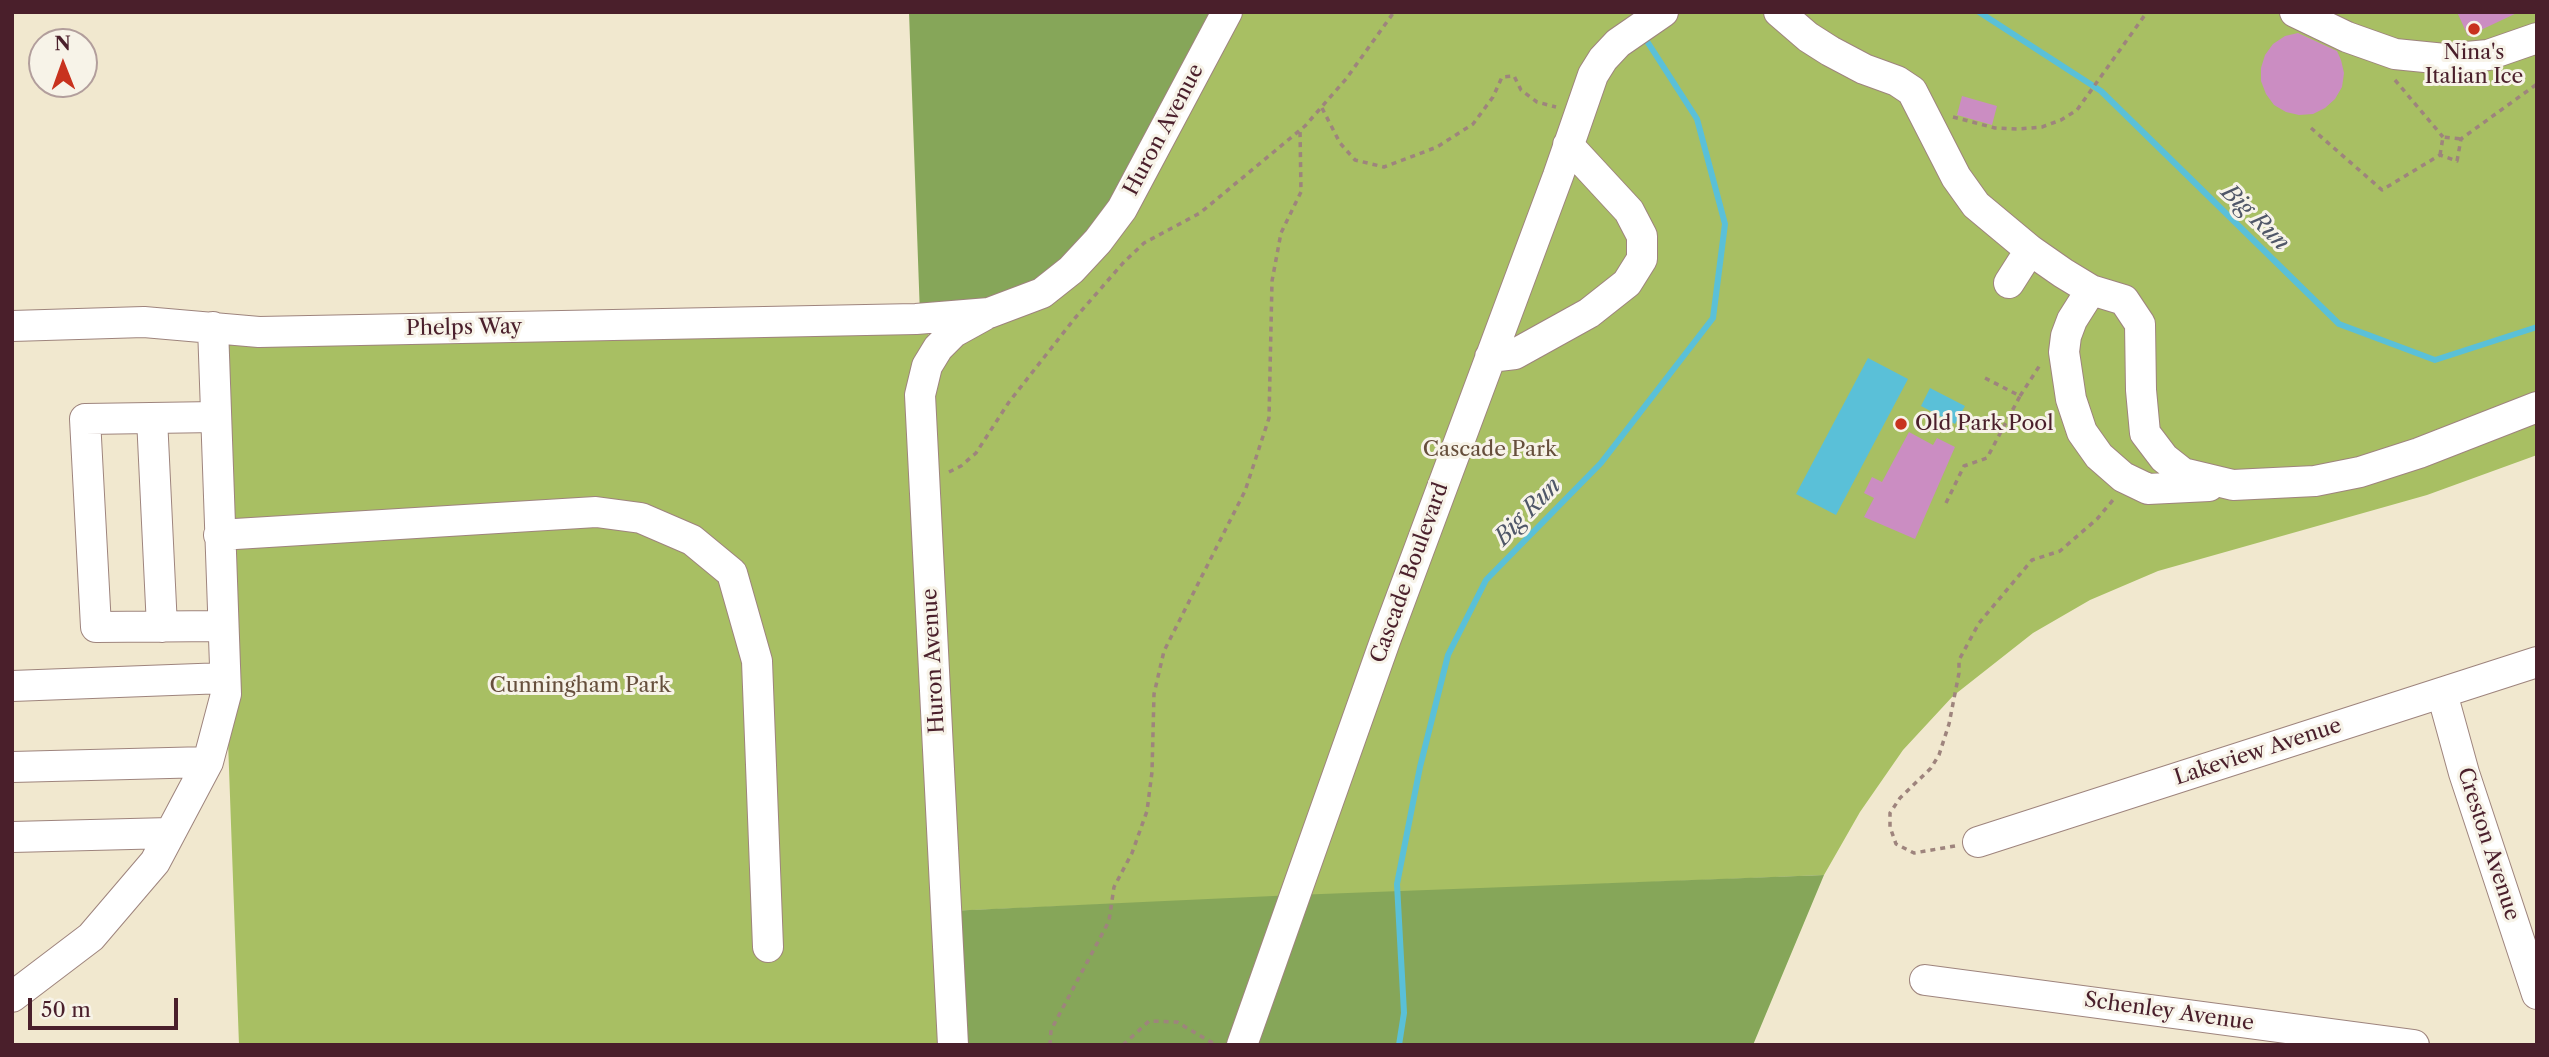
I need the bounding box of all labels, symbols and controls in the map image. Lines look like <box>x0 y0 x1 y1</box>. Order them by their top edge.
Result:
marker: Nina's Italian Ice <box>2466 21 2482 37</box>
north arrow <box>28 28 98 98</box>
text: N <box>54 32 71 55</box>
place label: Nina's Italian Ice <box>2425 40 2523 90</box>
street label: Huron Avenue <box>1119 60 1209 200</box>
water label: Big Run <box>2215 179 2295 257</box>
street label: Phelps Way <box>406 314 522 342</box>
place label: Old Park Pool <box>1915 411 2053 437</box>
marker: Old Park Pool <box>1893 416 1909 432</box>
park label: Cascade Park <box>1423 437 1557 463</box>
water label: Big Run <box>1489 472 1567 552</box>
street label: Cascade Boulevard <box>1366 479 1454 667</box>
street label: Huron Avenue <box>918 588 950 734</box>
park label: Cunningham Park <box>489 673 671 699</box>
street label: Lakeview Avenue <box>2171 713 2345 791</box>
street label: Creston Avenue <box>2451 764 2525 924</box>
scale bar <box>32 984 182 1028</box>
street label: Schenley Avenue <box>2082 988 2256 1036</box>
text: 50 m <box>41 997 91 1022</box>

